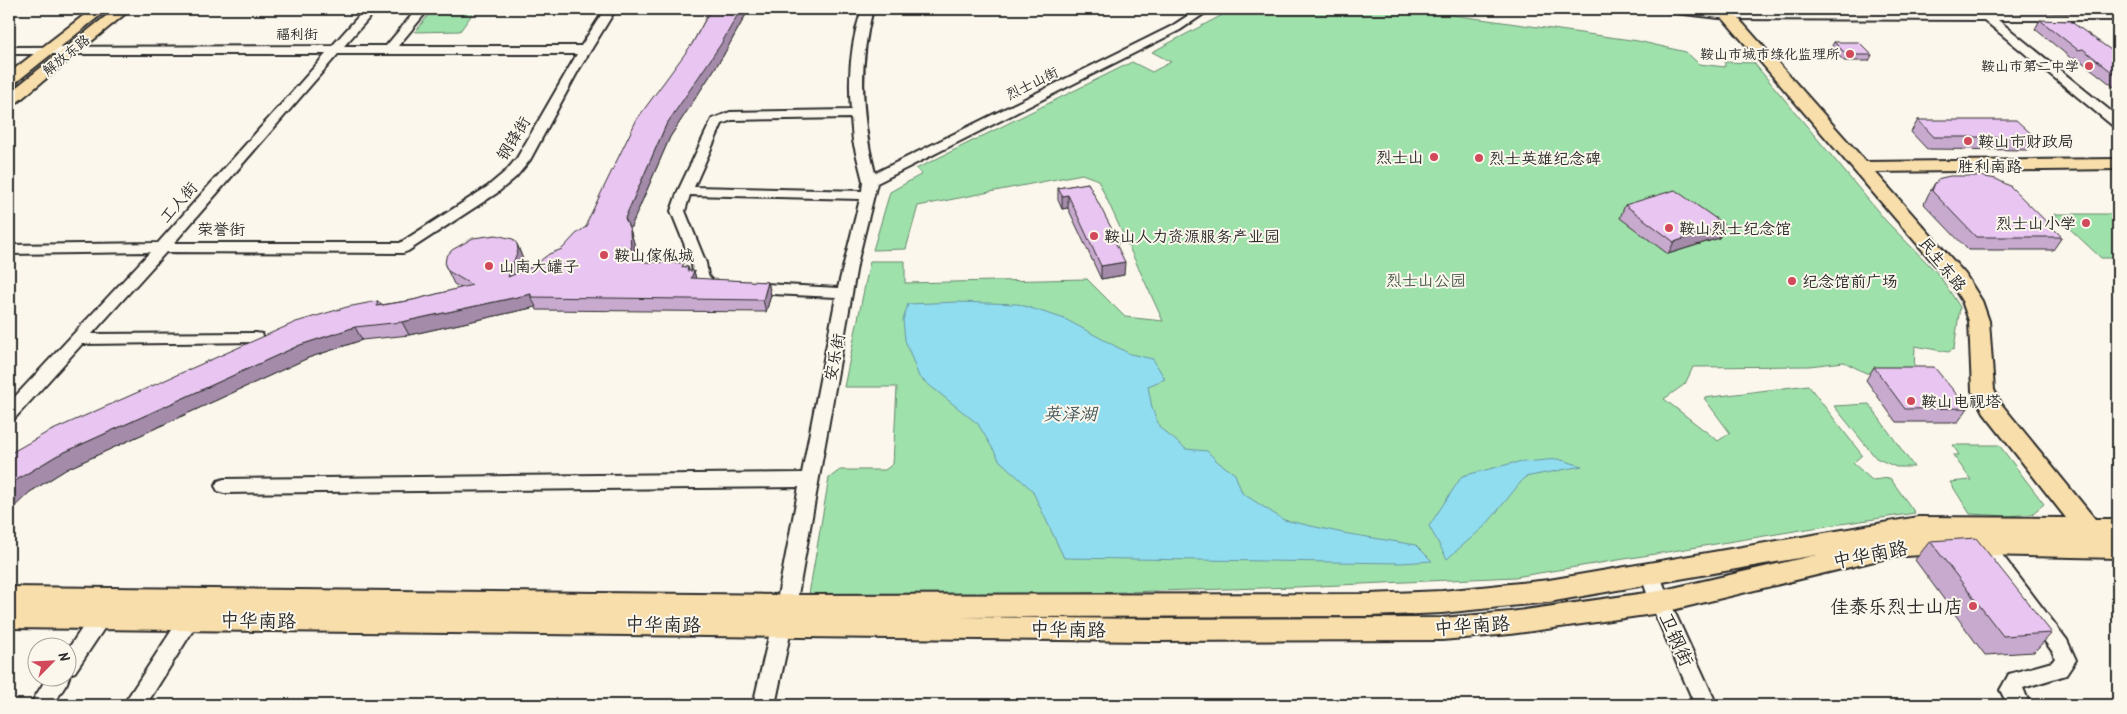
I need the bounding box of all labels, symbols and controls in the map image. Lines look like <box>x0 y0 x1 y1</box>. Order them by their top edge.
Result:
street label: 福利街 <box>276 24 318 46</box>
street label: 解放东路 <box>38 30 95 82</box>
place label: 鞍山市城市绿化监理所 <box>1700 44 1840 66</box>
marker: 鞍山市城市绿化监理所 <box>1844 48 1856 60</box>
place label: 鞍山市第二中学 <box>1981 56 2079 78</box>
marker: 鞍山市第二中学 <box>2083 60 2095 72</box>
street label: 烈士山街 <box>1002 62 1062 106</box>
street label: 钢锋街 <box>491 112 538 166</box>
place label: 鞍山市财政局 <box>1978 130 2074 155</box>
marker: 鞍山市财政局 <box>1962 135 1974 147</box>
place label: 烈士山 <box>1376 146 1424 171</box>
place label: 烈士英雄纪念碑 <box>1489 147 1601 172</box>
marker: 烈士山 <box>1428 151 1440 163</box>
marker: 烈士英雄纪念碑 <box>1473 152 1485 164</box>
street label: 胜利南路 <box>1958 155 2022 180</box>
street label: 工人街 <box>154 177 204 229</box>
place label: 烈士山小学 <box>1996 212 2076 237</box>
place label: 鞍山烈士纪念馆 <box>1679 217 1791 242</box>
marker: 烈士山小学 <box>2080 217 2092 229</box>
street label: 荣誉街 <box>197 218 245 243</box>
marker: 鞍山烈士纪念馆 <box>1663 222 1675 234</box>
place label: 鞍山人力资源服务产业园 <box>1104 225 1280 250</box>
marker: 鞍山人力资源服务产业园 <box>1088 230 1100 242</box>
street label: 民生东路 <box>1912 232 1972 298</box>
place label: 鞍山傢俬城 <box>614 244 694 269</box>
marker: 鞍山傢俬城 <box>598 249 610 261</box>
place label: 山南大罐子 <box>499 255 579 280</box>
marker: 山南大罐子 <box>483 260 495 272</box>
park label: 烈士山公园 <box>1386 269 1466 294</box>
place label: 纪念馆前广场 <box>1802 270 1898 295</box>
marker: 纪念馆前广场 <box>1786 275 1798 287</box>
street label: 安乐街 <box>819 331 852 383</box>
place label: 鞍山电视塔 <box>1921 390 2001 415</box>
marker: 鞍山电视塔 <box>1905 395 1917 407</box>
water label: 英泽湖 <box>1043 401 1099 430</box>
street label: 中华南路 <box>1830 534 1911 578</box>
place label: 佳泰乐烈士山店 <box>1830 593 1963 623</box>
marker: 佳泰乐烈士山店 <box>1967 600 1979 612</box>
street label: 中华南路 <box>220 606 296 638</box>
street label: 卫钢街 <box>1650 608 1700 672</box>
street label: 中华南路 <box>1433 609 1511 645</box>
street label: 中华南路 <box>625 610 701 642</box>
street label: 中华南路 <box>1030 615 1106 647</box>
north arrow <box>28 636 78 686</box>
text: N <box>51 649 75 666</box>

